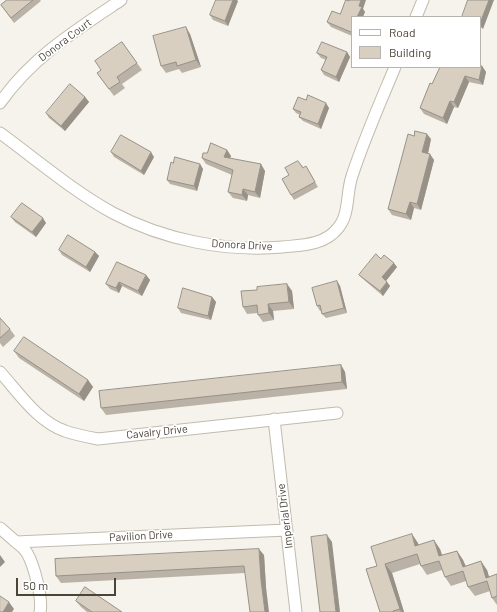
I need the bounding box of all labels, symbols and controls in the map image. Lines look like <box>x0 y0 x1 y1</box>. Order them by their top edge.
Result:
street label: Donora Court <box>36 16 94 64</box>
legend <box>351 16 481 68</box>
text: Road <box>389 25 416 39</box>
text: Building <box>389 45 431 59</box>
street label: Donora Drive <box>211 237 273 253</box>
street label: Cavalry Drive <box>126 422 188 442</box>
street label: Imperial Drive <box>274 483 296 549</box>
street label: Pavilion Drive <box>109 528 173 544</box>
scale bar <box>18 570 118 596</box>
text: 50 m <box>23 578 48 592</box>

